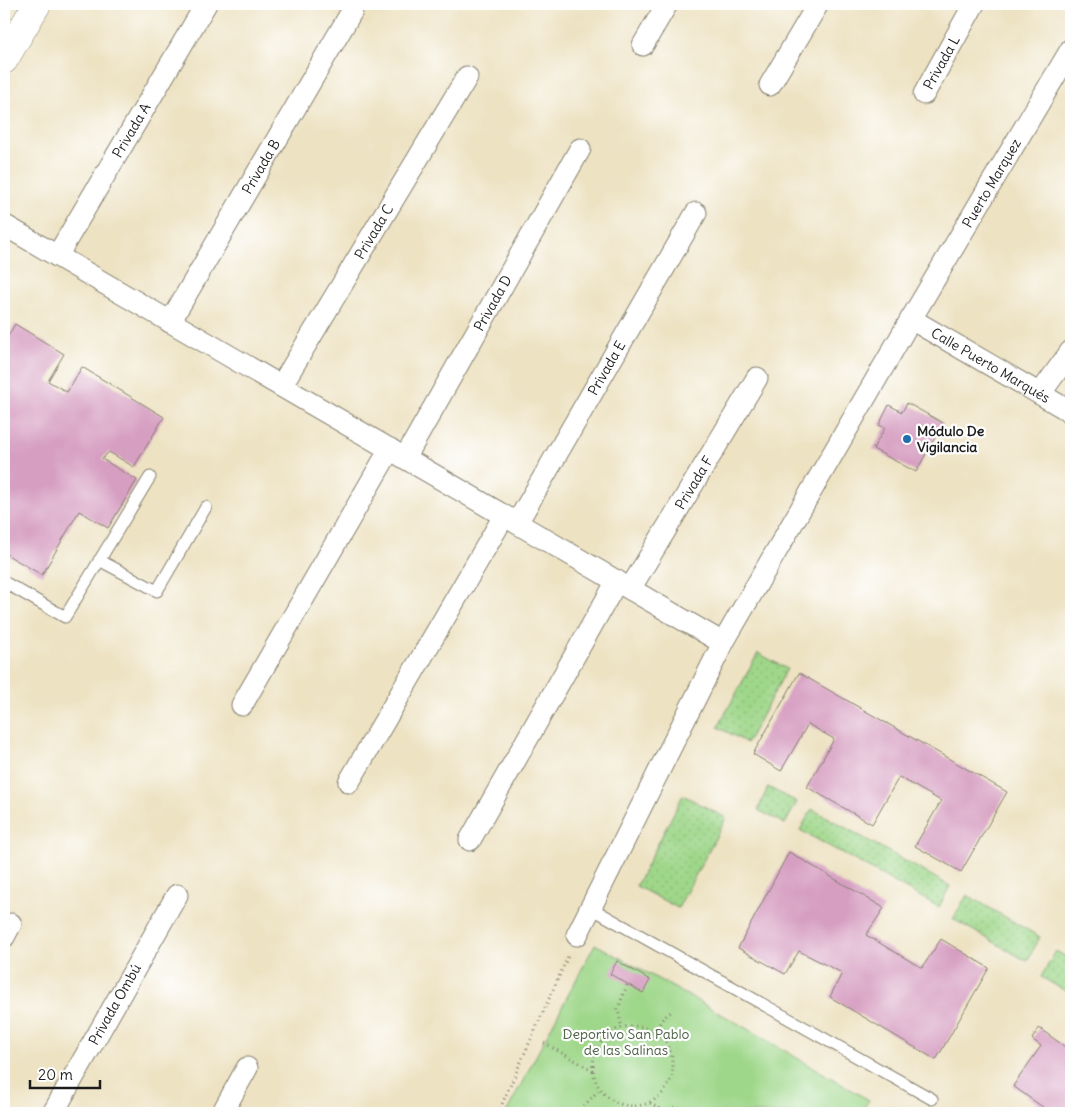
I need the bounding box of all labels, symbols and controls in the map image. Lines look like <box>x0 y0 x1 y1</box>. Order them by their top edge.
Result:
street label: Privada L <box>919 32 964 93</box>
street label: Privada A <box>108 100 154 161</box>
street label: Puerto Marquez <box>958 135 1025 231</box>
street label: Privada B <box>238 136 284 197</box>
street label: Privada C <box>350 201 397 262</box>
street label: Privada D <box>470 272 516 334</box>
street label: Calle Puerto Marqués <box>928 324 1053 407</box>
street label: Privada E <box>584 338 629 398</box>
place label: Módulo De Vigilancia <box>917 422 985 456</box>
marker: Módulo De Vigilancia <box>901 433 913 445</box>
street label: Privada F <box>671 453 717 513</box>
street label: Privada Ombú <box>85 961 145 1048</box>
park label: Deportivo San Pablo de las Salinas <box>563 1025 690 1059</box>
scale bar <box>30 1057 100 1089</box>
text: 20 m <box>38 1065 73 1084</box>

